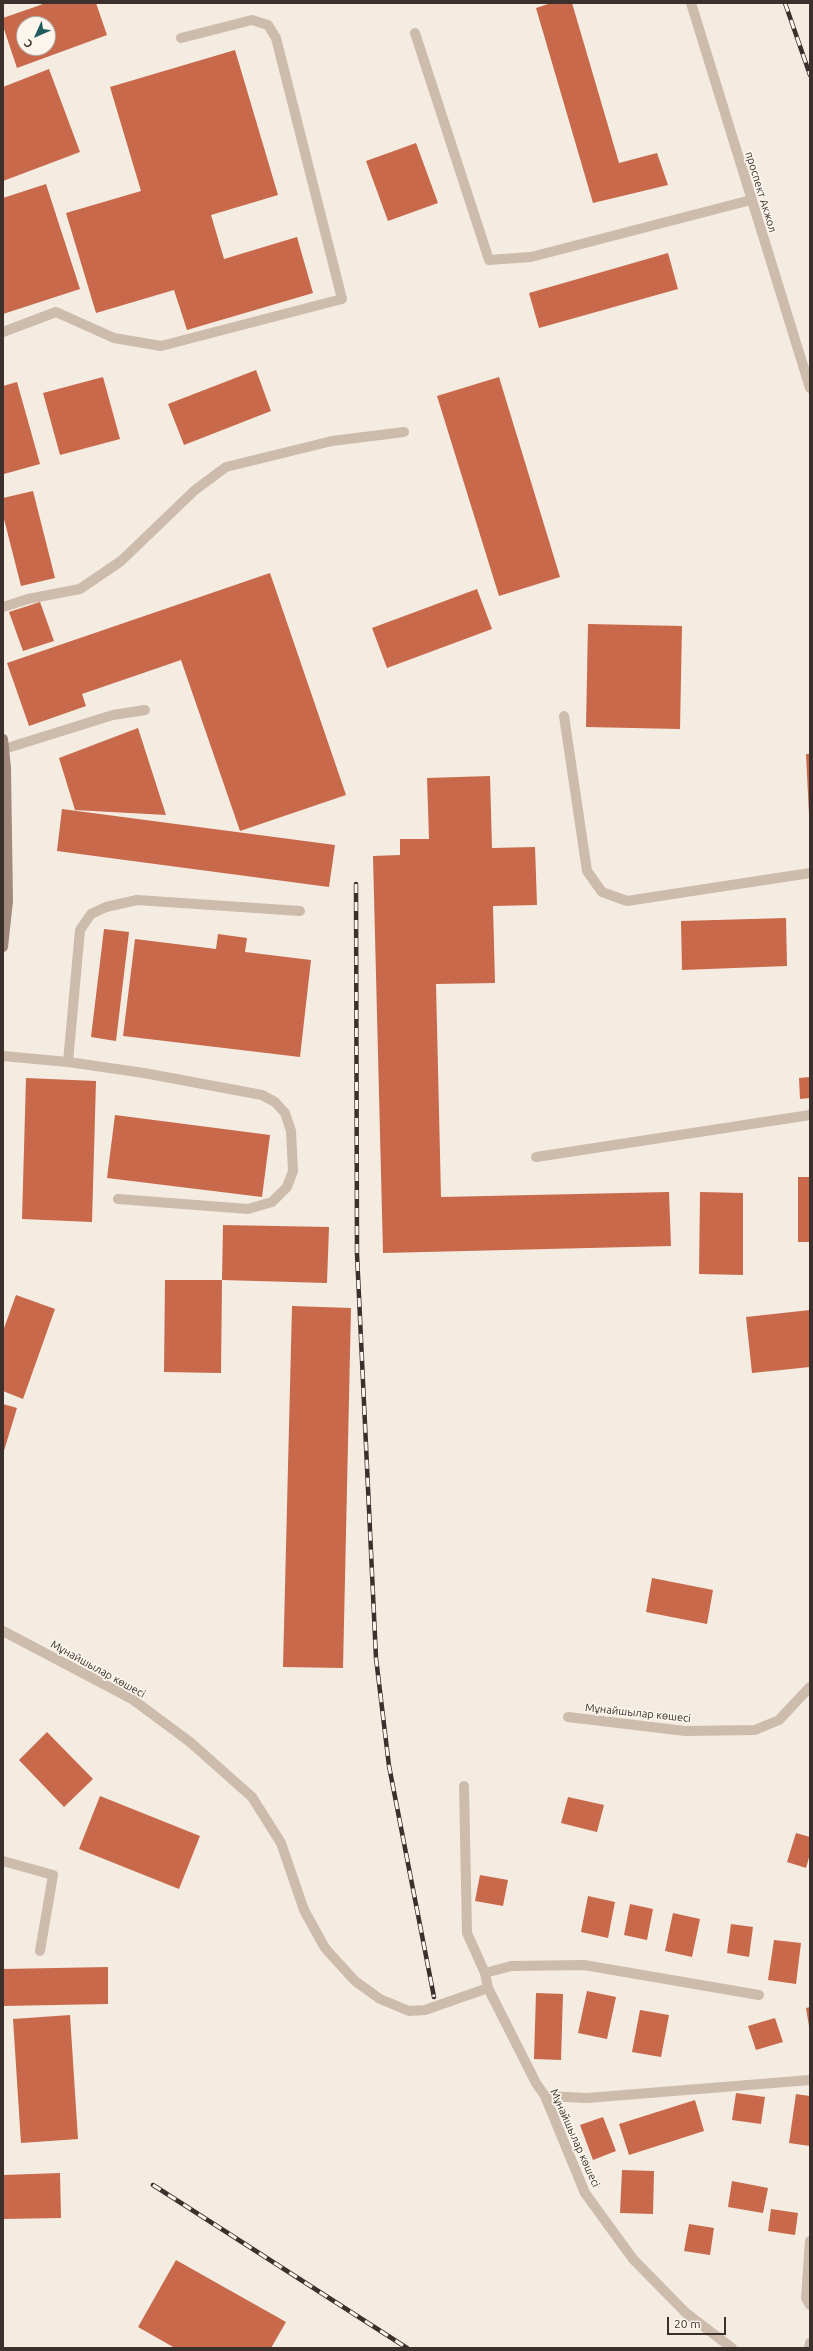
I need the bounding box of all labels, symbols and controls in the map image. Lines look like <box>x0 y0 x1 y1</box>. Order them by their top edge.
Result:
north arrow <box>16 16 56 56</box>
text: С <box>21 37 35 51</box>
street label: проспект Акжол <box>742 150 780 234</box>
street label: Мұнайшылар көшесі <box>48 1637 148 1701</box>
street label: Мұнайшылар көшесі <box>584 1701 692 1725</box>
street label: Мұнайшылар көшесі <box>547 2087 603 2189</box>
scale bar <box>669 2309 728 2335</box>
text: 20 m <box>674 2317 701 2330</box>

